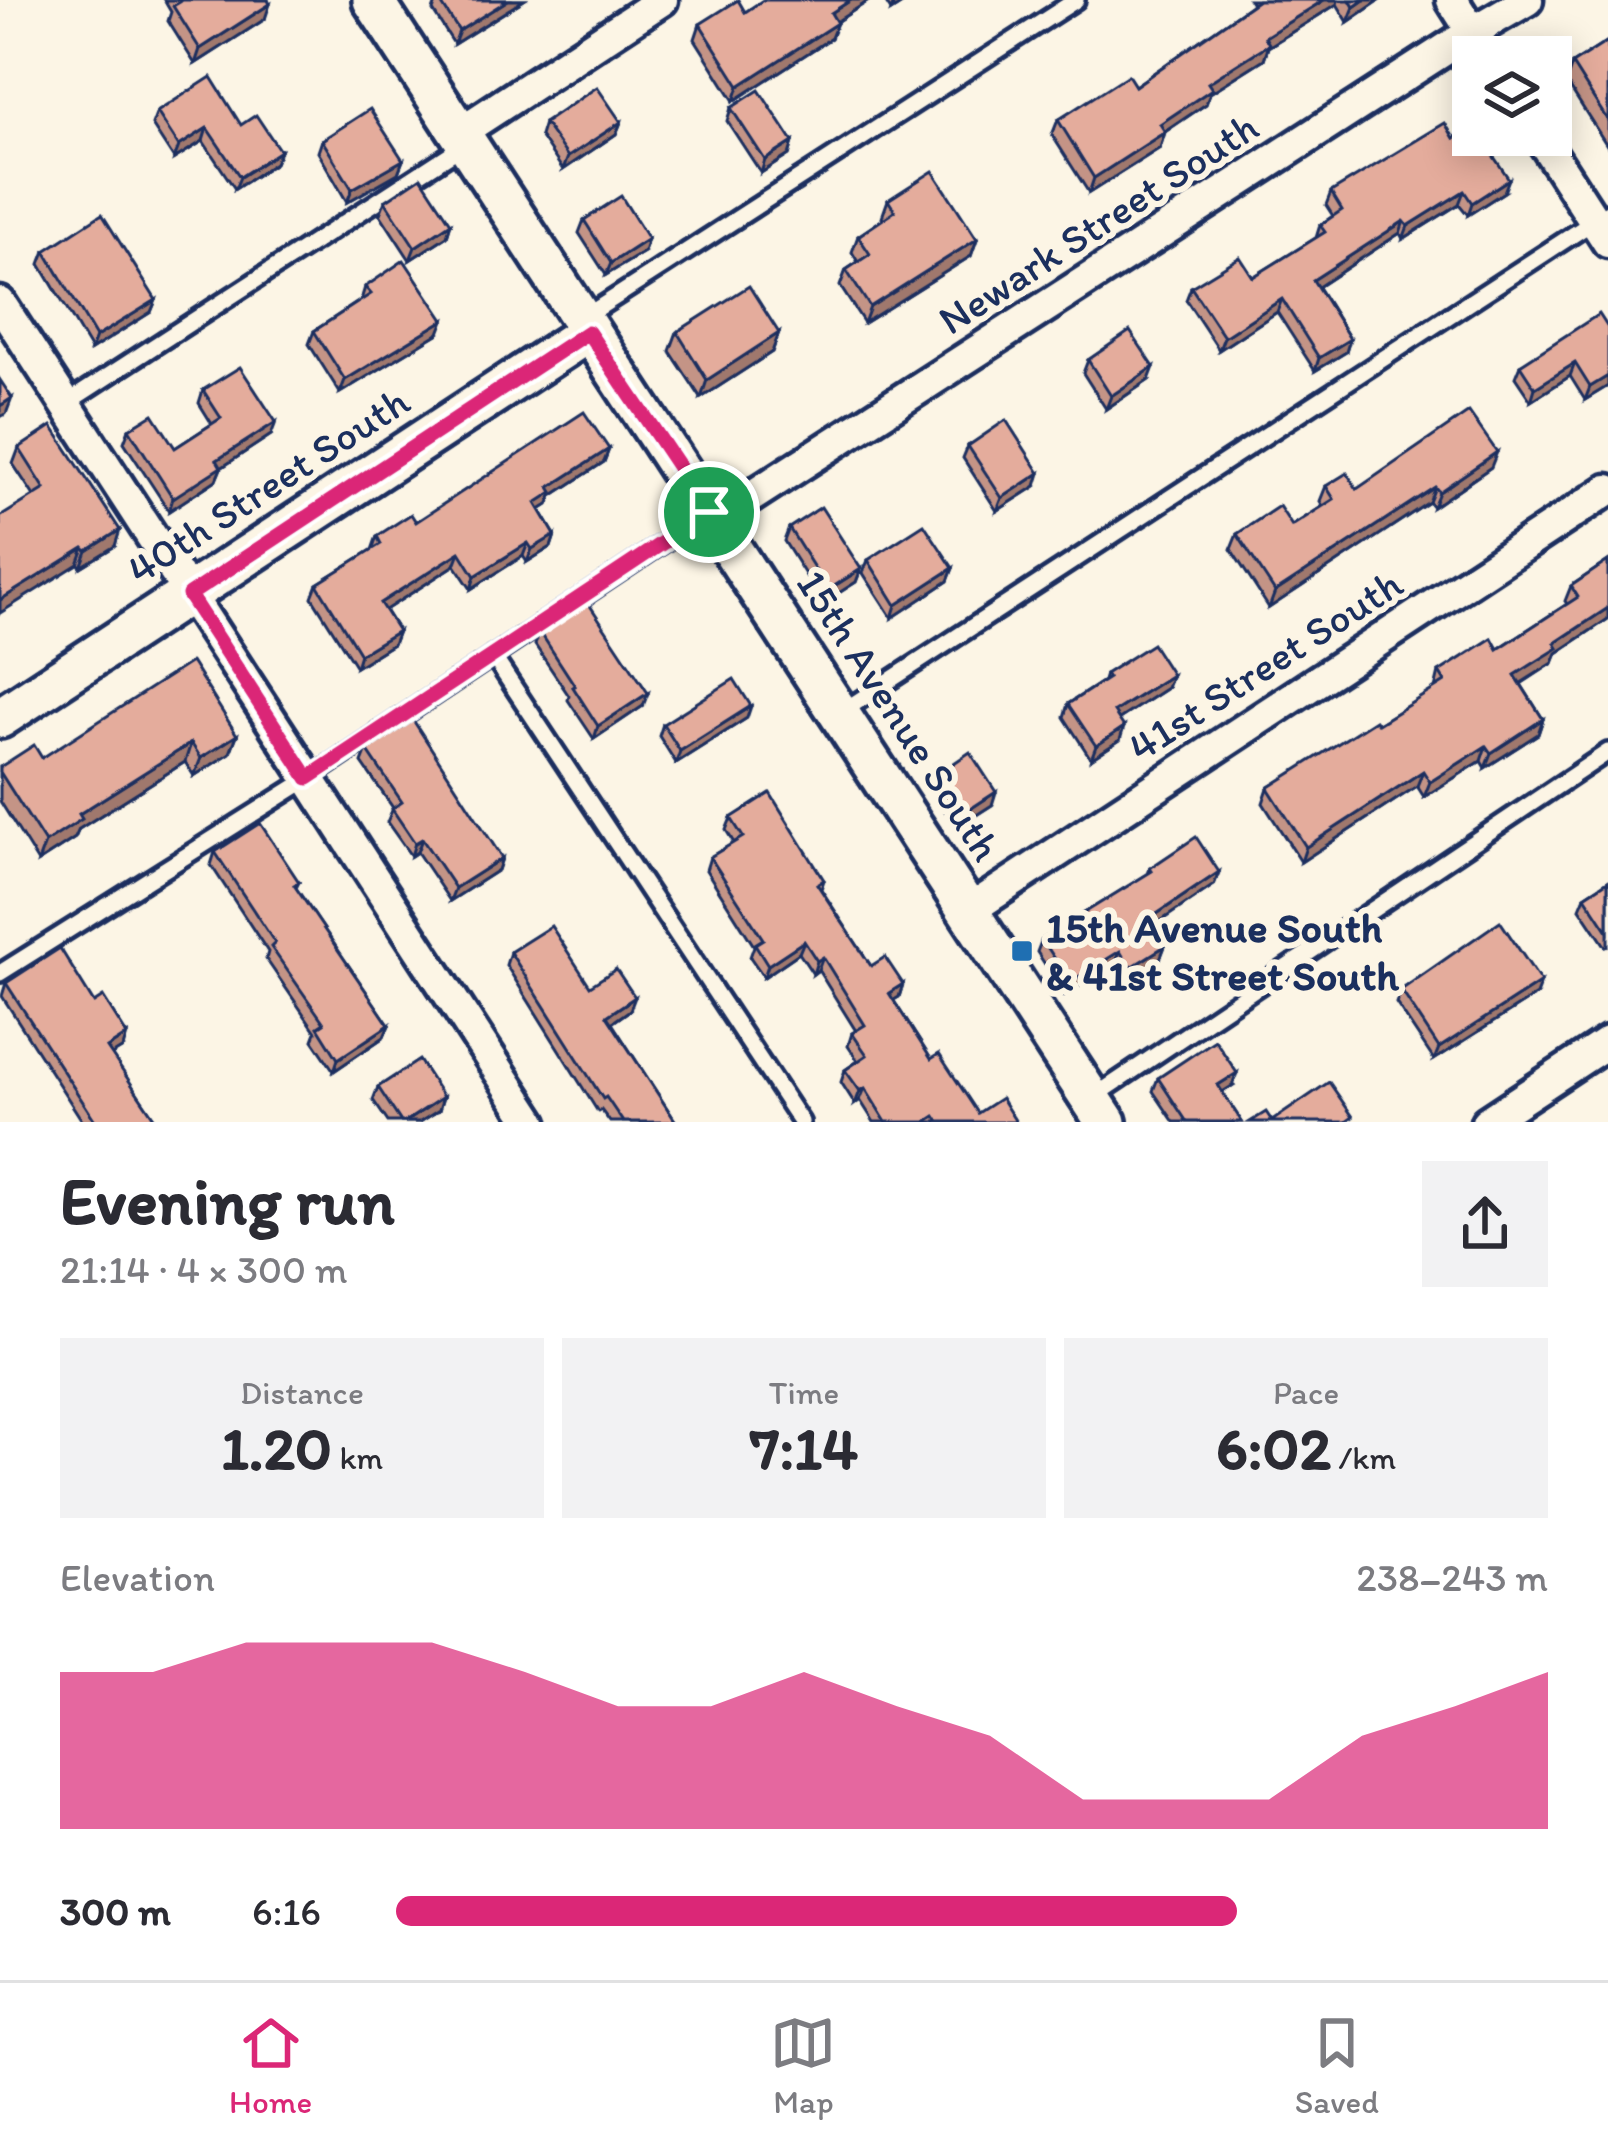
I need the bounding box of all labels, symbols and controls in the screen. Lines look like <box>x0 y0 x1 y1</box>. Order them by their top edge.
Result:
map controls <box>1452 36 1572 156</box>
button: layers <box>1452 36 1572 156</box>
street label: Newark Street South <box>929 101 1267 345</box>
street label: 40th Street South <box>118 375 419 595</box>
pin <box>658 461 760 563</box>
icon: arrive <box>676 479 742 545</box>
street label: 41st Street South <box>1118 557 1412 773</box>
street label: 15th Avenue South <box>786 560 1012 870</box>
place label: 15th Avenue South & 41st Street South <box>1046 902 1399 1001</box>
marker: 15th Avenue South & 41st Street South <box>1009 938 1035 964</box>
text: Evening run <box>60 1161 395 1241</box>
button: share <box>1422 1161 1548 1287</box>
text: 21:14 · 4 × 300 m <box>60 1246 348 1293</box>
text: Distance <box>240 1373 364 1412</box>
text: Time <box>769 1373 839 1412</box>
text: Pace <box>1273 1373 1339 1412</box>
text: 1.20 <box>221 1412 332 1484</box>
text: 7:14 <box>750 1412 858 1484</box>
text: 6:02 <box>1216 1412 1331 1484</box>
text: km <box>332 1438 383 1477</box>
text: /km <box>1331 1438 1396 1477</box>
text: Elevation <box>60 1554 215 1601</box>
text: 238–243 m <box>1356 1554 1548 1601</box>
text: 300 m <box>60 1888 171 1935</box>
text: 6:16 <box>252 1888 321 1935</box>
tab: Home <box>229 2010 312 2121</box>
tab: Map <box>770 2010 836 2121</box>
tab: Saved <box>1295 2010 1379 2121</box>

